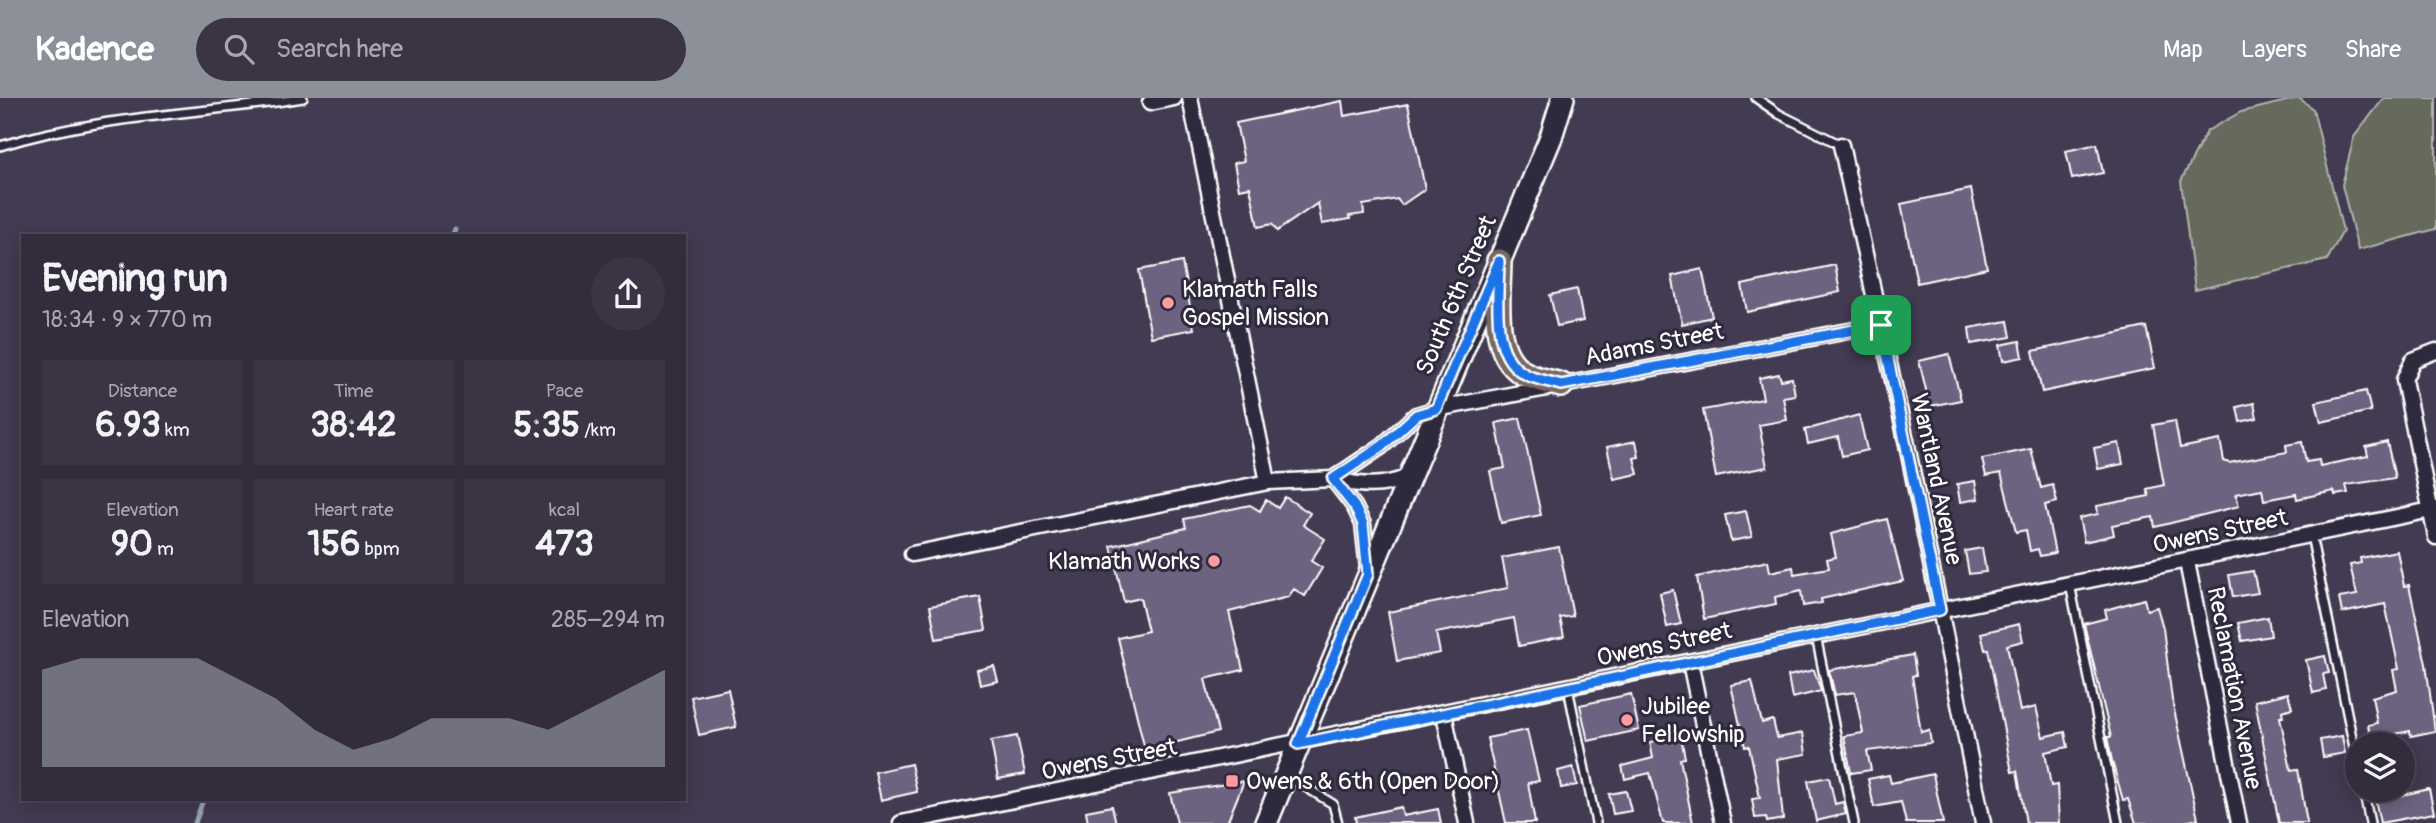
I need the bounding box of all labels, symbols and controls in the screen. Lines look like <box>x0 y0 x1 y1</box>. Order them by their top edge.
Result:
search box <box>196 18 686 81</box>
text: Kadence <box>35 29 154 70</box>
icon: search <box>220 30 258 68</box>
text: Search here <box>276 33 403 65</box>
text: Map <box>2163 35 2203 64</box>
text: Layers <box>2241 35 2307 64</box>
text: Share <box>2345 35 2401 64</box>
street label: South 6th Street <box>1410 211 1503 379</box>
text: Evening run <box>42 255 228 303</box>
button: share <box>591 257 665 331</box>
place label: Klamath Falls Gospel Mission <box>1182 275 1329 332</box>
marker: Klamath Falls Gospel Mission <box>1160 295 1176 311</box>
pin <box>1851 295 1911 355</box>
text: 18:34 · 9 × 770 m <box>42 305 212 334</box>
icon: arrive <box>1862 306 1900 344</box>
street label: Adams Street <box>1582 317 1726 372</box>
text: Distance <box>108 379 177 403</box>
text: Time <box>334 379 373 403</box>
text: Pace <box>546 379 583 403</box>
street label: Wantland Avenue <box>1904 391 1969 568</box>
text: 6.93 <box>95 403 161 447</box>
text: 38:42 <box>310 403 397 447</box>
text: 5:35 <box>513 403 580 447</box>
text: km <box>161 418 190 442</box>
text: /km <box>580 418 616 442</box>
text: Elevation <box>106 498 179 522</box>
text: Heart rate <box>313 498 394 522</box>
text: kcal <box>549 498 580 522</box>
street label: Owens Street <box>2150 503 2290 560</box>
text: 90 <box>111 522 153 566</box>
text: 156 <box>307 522 360 566</box>
text: 473 <box>535 522 594 566</box>
text: m <box>153 537 174 561</box>
text: bpm <box>360 537 400 561</box>
place label: Klamath Works <box>1048 547 1200 576</box>
marker: Klamath Works <box>1206 553 1222 569</box>
street label: Reclamation Avenue <box>2201 584 2268 792</box>
text: Elevation <box>42 605 130 634</box>
text: 285–294 m <box>551 605 665 634</box>
street label: Owens Street <box>1594 616 1734 673</box>
place label: Jubilee Fellowship <box>1641 692 1745 749</box>
marker: Jubilee Fellowship <box>1619 712 1635 728</box>
street label: Owens Street <box>1039 732 1179 787</box>
map controls <box>2345 732 2415 802</box>
button: layers <box>2345 732 2415 802</box>
place label: Owens & 6th (Open Door) <box>1246 767 1500 796</box>
marker: Owens & 6th (Open Door) <box>1224 773 1240 789</box>

